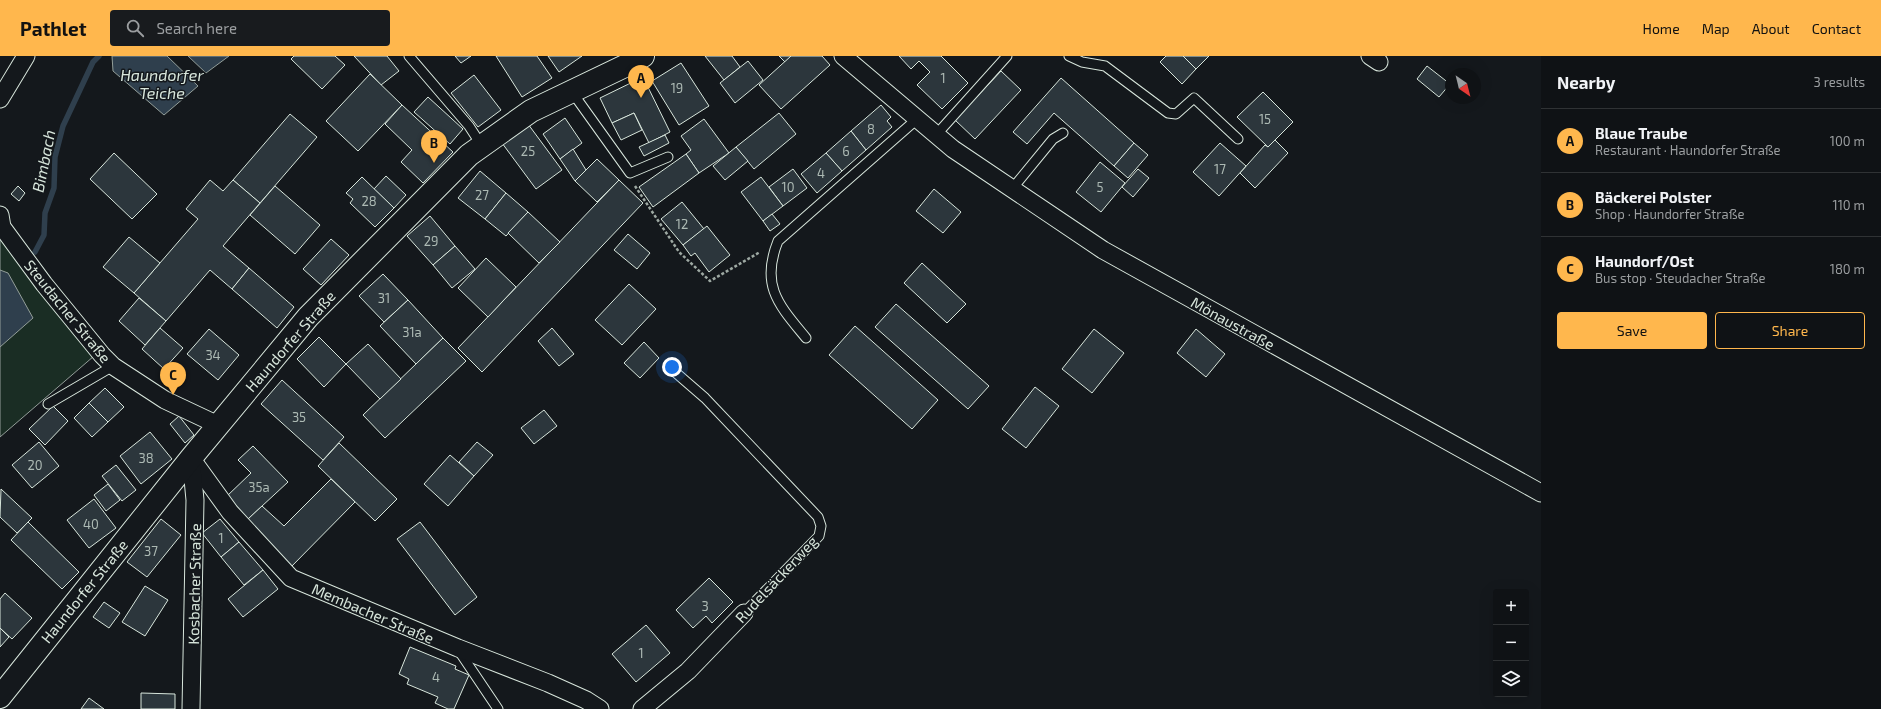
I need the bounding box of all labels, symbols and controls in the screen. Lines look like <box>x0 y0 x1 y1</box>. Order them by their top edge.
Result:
search box <box>110 10 390 46</box>
text: Pathlet <box>20 17 86 40</box>
icon: search <box>124 17 146 39</box>
text: Search here <box>156 19 237 37</box>
text: Home <box>1643 20 1680 37</box>
text: Map <box>1702 20 1730 37</box>
text: About <box>1752 20 1790 37</box>
text: Contact <box>1812 20 1861 37</box>
water label: Haundorfer Teiche <box>120 65 204 102</box>
pin: A <box>628 65 654 98</box>
north arrow <box>1445 68 1481 104</box>
house number: 1 <box>940 70 946 86</box>
text: Nearby <box>1557 72 1615 92</box>
text: 3 results <box>1814 74 1865 90</box>
house number: 19 <box>671 80 683 96</box>
house number: 15 <box>1259 111 1271 127</box>
house number: 8 <box>867 121 875 137</box>
text: Blaue Traube <box>1595 124 1687 142</box>
water label: Bimbach <box>28 128 58 194</box>
pin: B <box>421 130 447 163</box>
text: A <box>1566 133 1574 149</box>
text: 100 m <box>1830 133 1865 149</box>
text: Restaurant · Haundorfer Straße <box>1595 142 1781 158</box>
house number: 25 <box>521 143 535 159</box>
house number: 6 <box>842 143 850 159</box>
house number: 17 <box>1214 161 1226 177</box>
house number: 4 <box>817 165 825 181</box>
house number: 10 <box>781 179 795 195</box>
house number: 5 <box>1097 179 1104 195</box>
house number: 27 <box>475 187 489 203</box>
text: Bäckerei Polster <box>1595 188 1711 206</box>
house number: 28 <box>361 193 377 209</box>
text: B <box>1566 197 1574 213</box>
text: 110 m <box>1833 197 1865 213</box>
text: Shop · Haundorfer Straße <box>1595 206 1744 222</box>
house number: 12 <box>676 216 688 232</box>
house number: 29 <box>424 233 438 249</box>
text: Haundorf/Ost <box>1595 252 1694 270</box>
street label: Steudacher Straße <box>21 256 115 366</box>
text: C <box>1566 261 1574 277</box>
text: 180 m <box>1830 261 1865 277</box>
text: Bus stop · Steudacher Straße <box>1595 270 1765 286</box>
street label: Haundorfer Straße <box>241 287 339 395</box>
house number: 31 <box>378 290 390 306</box>
street label: Mönaustraße <box>1188 293 1278 353</box>
button: Save <box>1557 312 1707 349</box>
button: Share <box>1715 312 1865 349</box>
house number: 31a <box>402 324 422 340</box>
house number: 34 <box>205 347 221 363</box>
your location <box>662 357 682 377</box>
pin: C <box>160 362 186 395</box>
house number: 35 <box>292 409 306 425</box>
house number: 38 <box>138 450 154 466</box>
house number: 20 <box>27 457 43 473</box>
house number: 35a <box>248 479 270 495</box>
house number: 40 <box>83 516 99 532</box>
street label: Kosbacher Straße <box>184 523 204 645</box>
house number: 1 <box>218 530 224 546</box>
street label: Rudelsäckerweg <box>731 531 821 626</box>
street label: Haundorfer Straße <box>37 536 131 646</box>
house number: 37 <box>144 543 158 559</box>
street label: Membacher Straße <box>309 579 437 647</box>
map controls <box>1493 589 1529 697</box>
button: + <box>1493 589 1529 625</box>
house number: 3 <box>701 598 709 614</box>
button: − <box>1493 625 1529 661</box>
house number: 1 <box>638 645 644 661</box>
button: layers <box>1493 661 1529 697</box>
house number: 4 <box>432 669 440 685</box>

